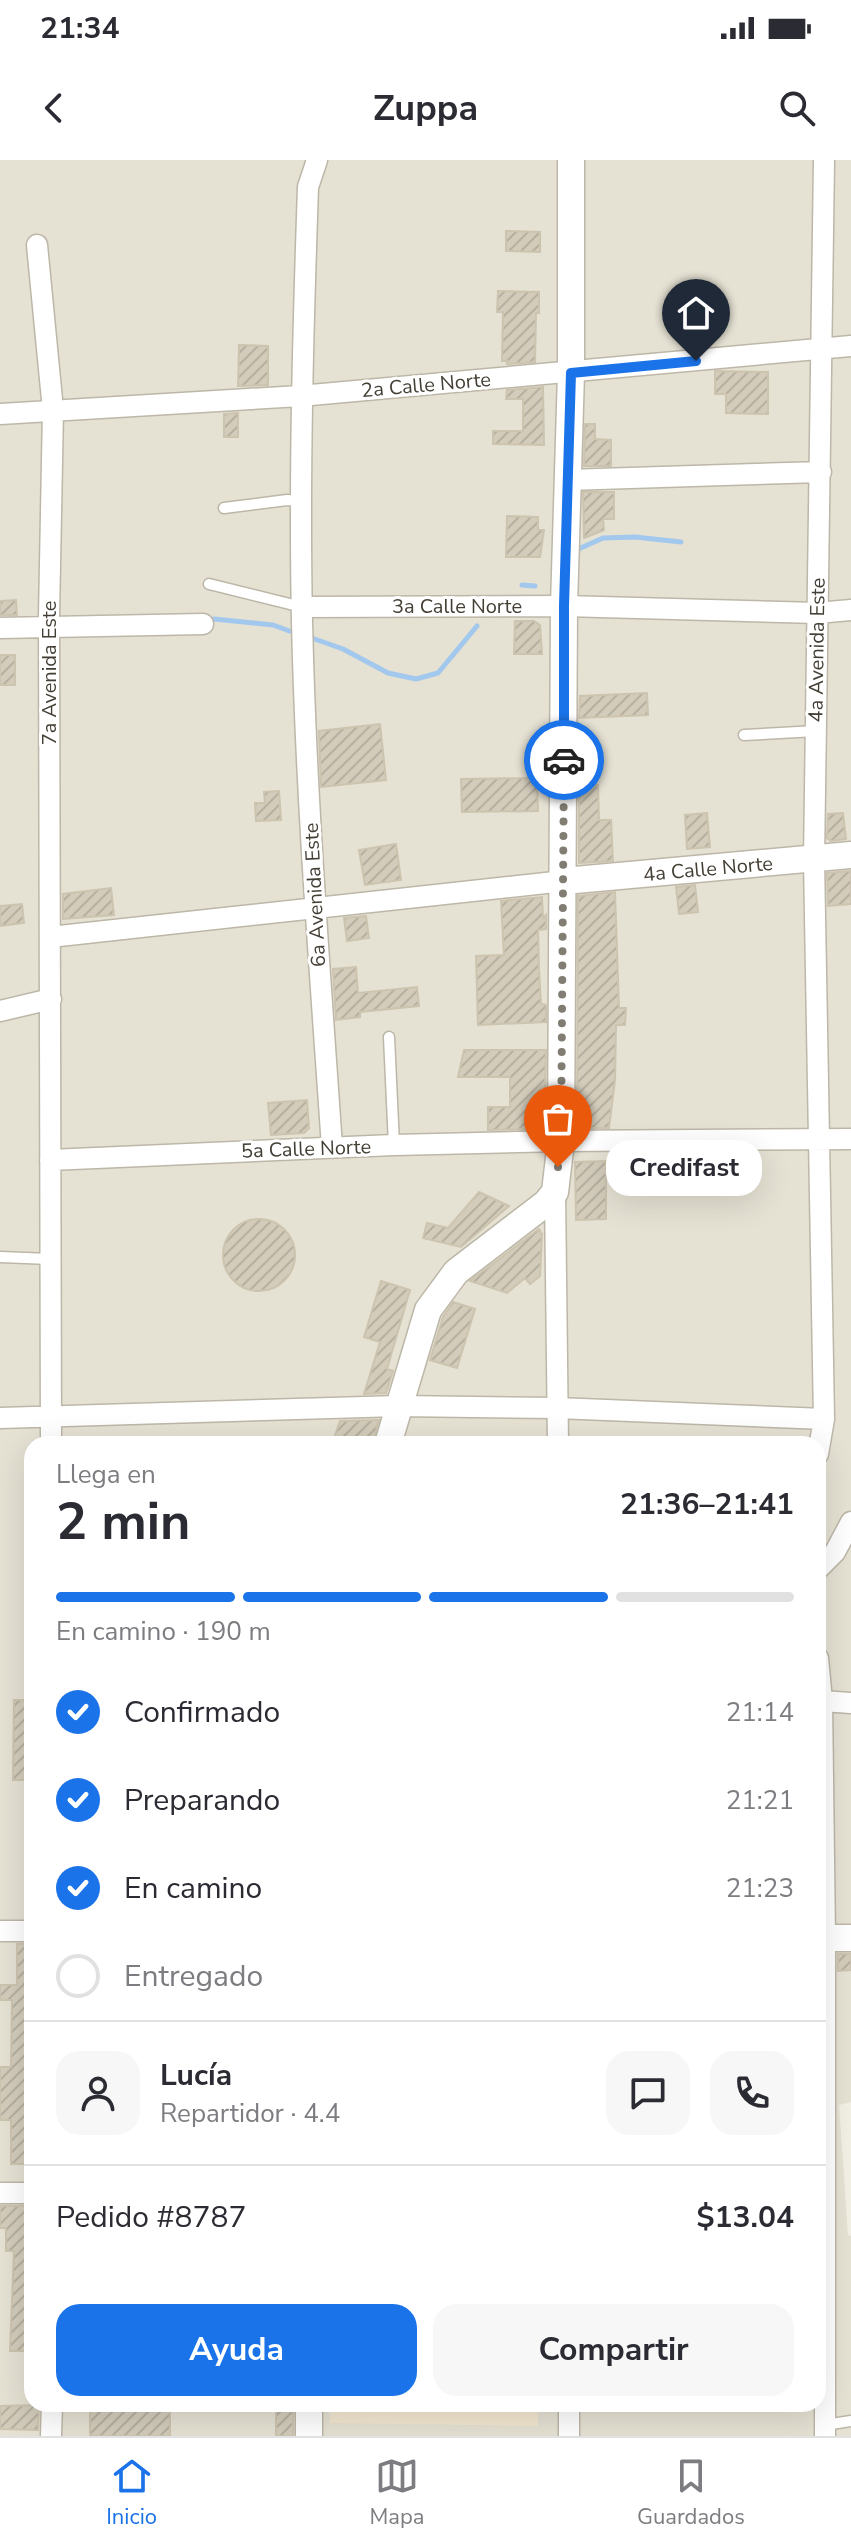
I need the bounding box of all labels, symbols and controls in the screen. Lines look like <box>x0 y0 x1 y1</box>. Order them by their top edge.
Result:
text: 21:34 <box>40 8 119 49</box>
text: Zuppa <box>373 84 478 133</box>
icon: back <box>32 86 76 130</box>
icon: search <box>775 86 819 130</box>
pin <box>662 279 730 361</box>
icon: home <box>674 291 718 335</box>
street label: 2a Calle Norte <box>360 366 492 404</box>
street label: 4a Avenida Este <box>802 577 832 723</box>
street label: 3a Calle Norte <box>392 593 522 620</box>
street label: 7a Avenida Este <box>36 601 63 745</box>
courier <box>524 720 604 800</box>
icon: car <box>542 738 586 782</box>
street label: 6a Avenida Este <box>298 822 332 968</box>
street label: 4a Calle Norte <box>642 850 774 888</box>
pin <box>524 1085 592 1167</box>
icon: bag <box>536 1097 580 1141</box>
street label: 5a Calle Norte <box>240 1133 372 1165</box>
callout: Credifast <box>606 1139 762 1195</box>
text: Credifast <box>629 1150 739 1185</box>
text: Llega en <box>56 1457 156 1492</box>
text: 21:36–21:41 <box>620 1484 794 1525</box>
text: 2 min <box>56 1486 191 1557</box>
text: En camino · 190 m <box>56 1614 271 1649</box>
icon: check <box>56 1690 100 1734</box>
text: Confirmado <box>124 1692 280 1733</box>
text: 21:14 <box>726 1695 794 1730</box>
icon: check <box>56 1778 100 1822</box>
text: Preparando <box>124 1780 280 1821</box>
text: 21:21 <box>726 1783 794 1818</box>
icon: check <box>56 1866 100 1910</box>
text: En camino <box>124 1868 262 1909</box>
text: 21:23 <box>726 1871 794 1906</box>
text: Entregado <box>124 1956 263 1997</box>
button: person <box>56 2051 140 2135</box>
button: chat <box>606 2051 690 2135</box>
button: phone <box>710 2051 794 2135</box>
text: Lucía <box>160 2055 232 2096</box>
text: Repartidor · 4.4 <box>160 2096 340 2131</box>
text: Pedido #8787 <box>56 2197 247 2238</box>
text: $13.04 <box>697 2197 794 2238</box>
button: Ayuda <box>56 2304 417 2396</box>
button: Compartir <box>433 2304 794 2396</box>
tab: Inicio <box>106 2454 157 2532</box>
tab: Mapa <box>369 2454 424 2532</box>
tab: Guardados <box>637 2454 745 2532</box>

